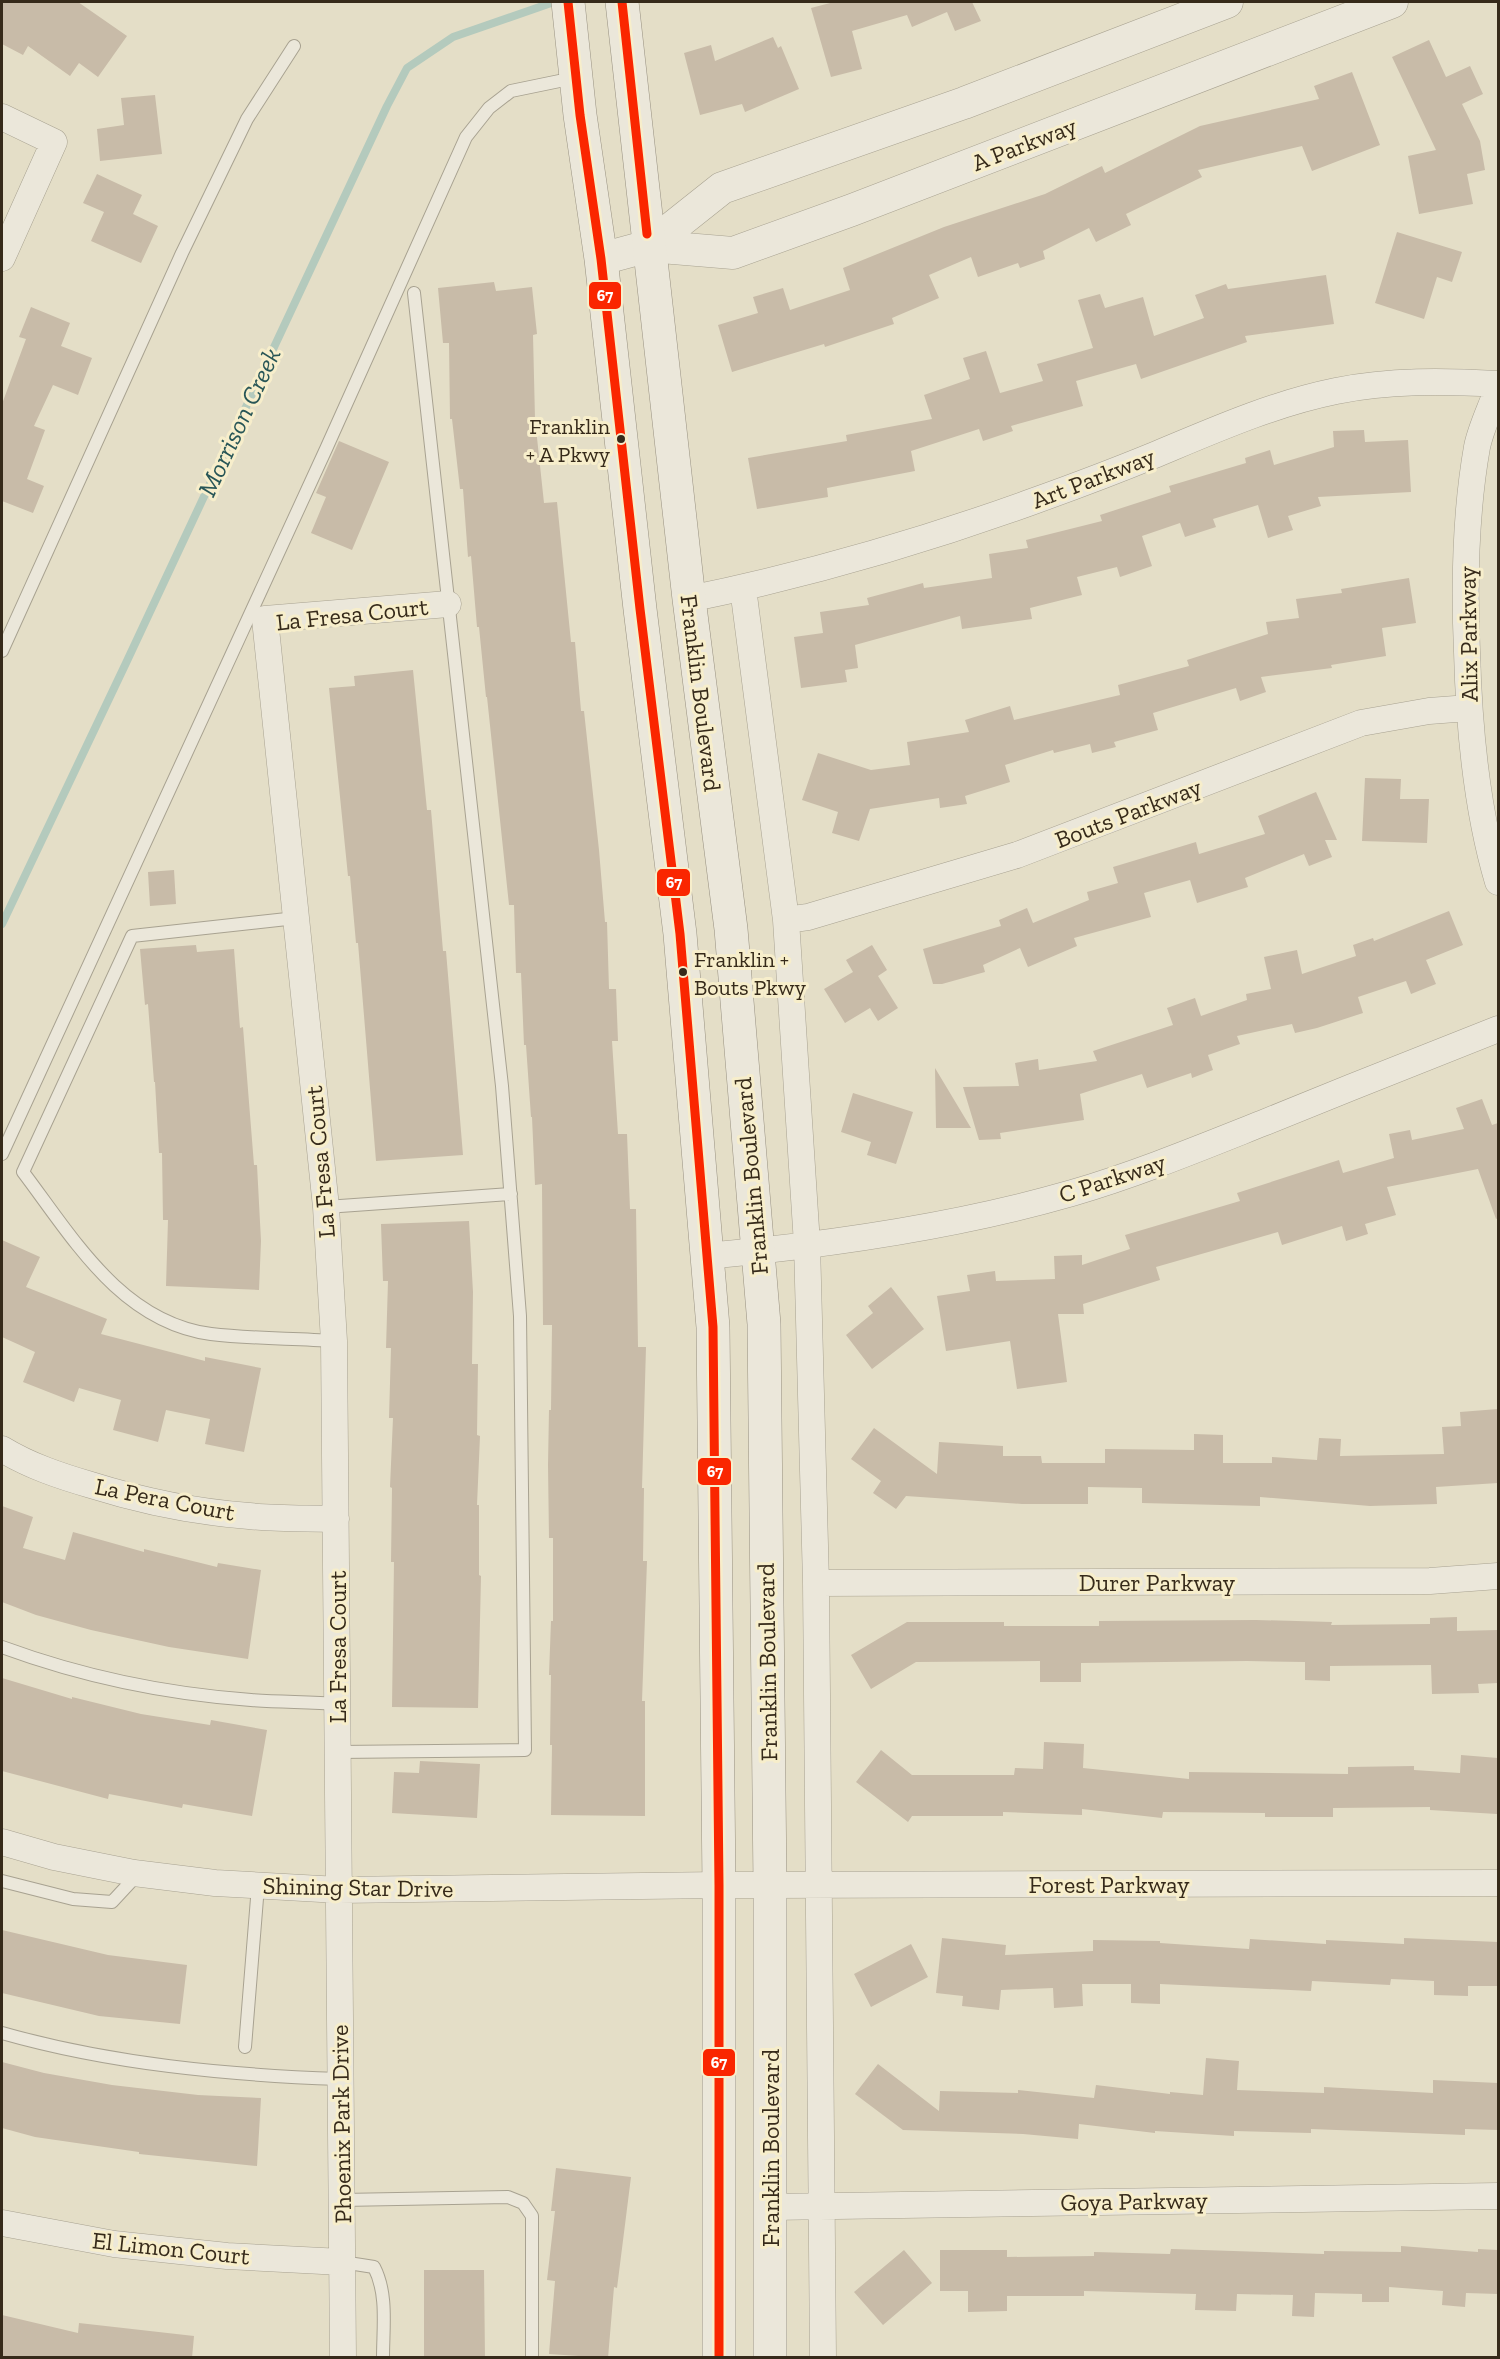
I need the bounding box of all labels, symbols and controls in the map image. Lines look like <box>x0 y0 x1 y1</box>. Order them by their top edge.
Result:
street label: A Parkway <box>968 111 1081 177</box>
line badge: 67 <box>588 281 622 310</box>
text: 67 <box>597 286 613 305</box>
water label: Morrison Creek <box>191 342 287 502</box>
place label: Franklin + A Pkwy <box>526 413 611 468</box>
marker: Franklin + A Pkwy <box>615 433 627 445</box>
street label: Art Parkway <box>1027 441 1159 515</box>
street label: Alix Parkway <box>1452 565 1484 702</box>
street label: La Fresa Court <box>275 592 430 636</box>
street label: Franklin Boulevard <box>675 593 727 793</box>
street label: Bouts Parkway <box>1051 772 1206 854</box>
line badge: 67 <box>656 868 691 897</box>
text: 67 <box>666 873 682 892</box>
place label: Franklin + Bouts Pkwy <box>694 946 807 1001</box>
marker: Franklin + Bouts Pkwy <box>677 966 689 978</box>
street label: Franklin Boulevard <box>728 1076 774 1276</box>
street label: La Fresa Court <box>299 1085 341 1239</box>
street label: C Parkway <box>1055 1147 1170 1209</box>
line badge: 67 <box>697 1457 732 1486</box>
text: 67 <box>707 1462 723 1481</box>
street label: La Pera Court <box>93 1471 238 1527</box>
street label: Franklin Boulevard <box>751 1563 783 1761</box>
street label: Durer Parkway <box>1079 1568 1236 1597</box>
street label: La Fresa Court <box>323 1571 352 1723</box>
street label: Forest Parkway <box>1029 1870 1190 1899</box>
street label: Shining Star Drive <box>262 1871 454 1903</box>
street label: Phoenix Park Drive <box>325 2024 357 2224</box>
line badge: 67 <box>702 2048 736 2077</box>
street label: Franklin Boulevard <box>756 2049 785 2247</box>
text: 67 <box>711 2053 727 2072</box>
street label: Goya Parkway <box>1060 2185 1209 2217</box>
street label: El Limon Court <box>91 2225 251 2271</box>

